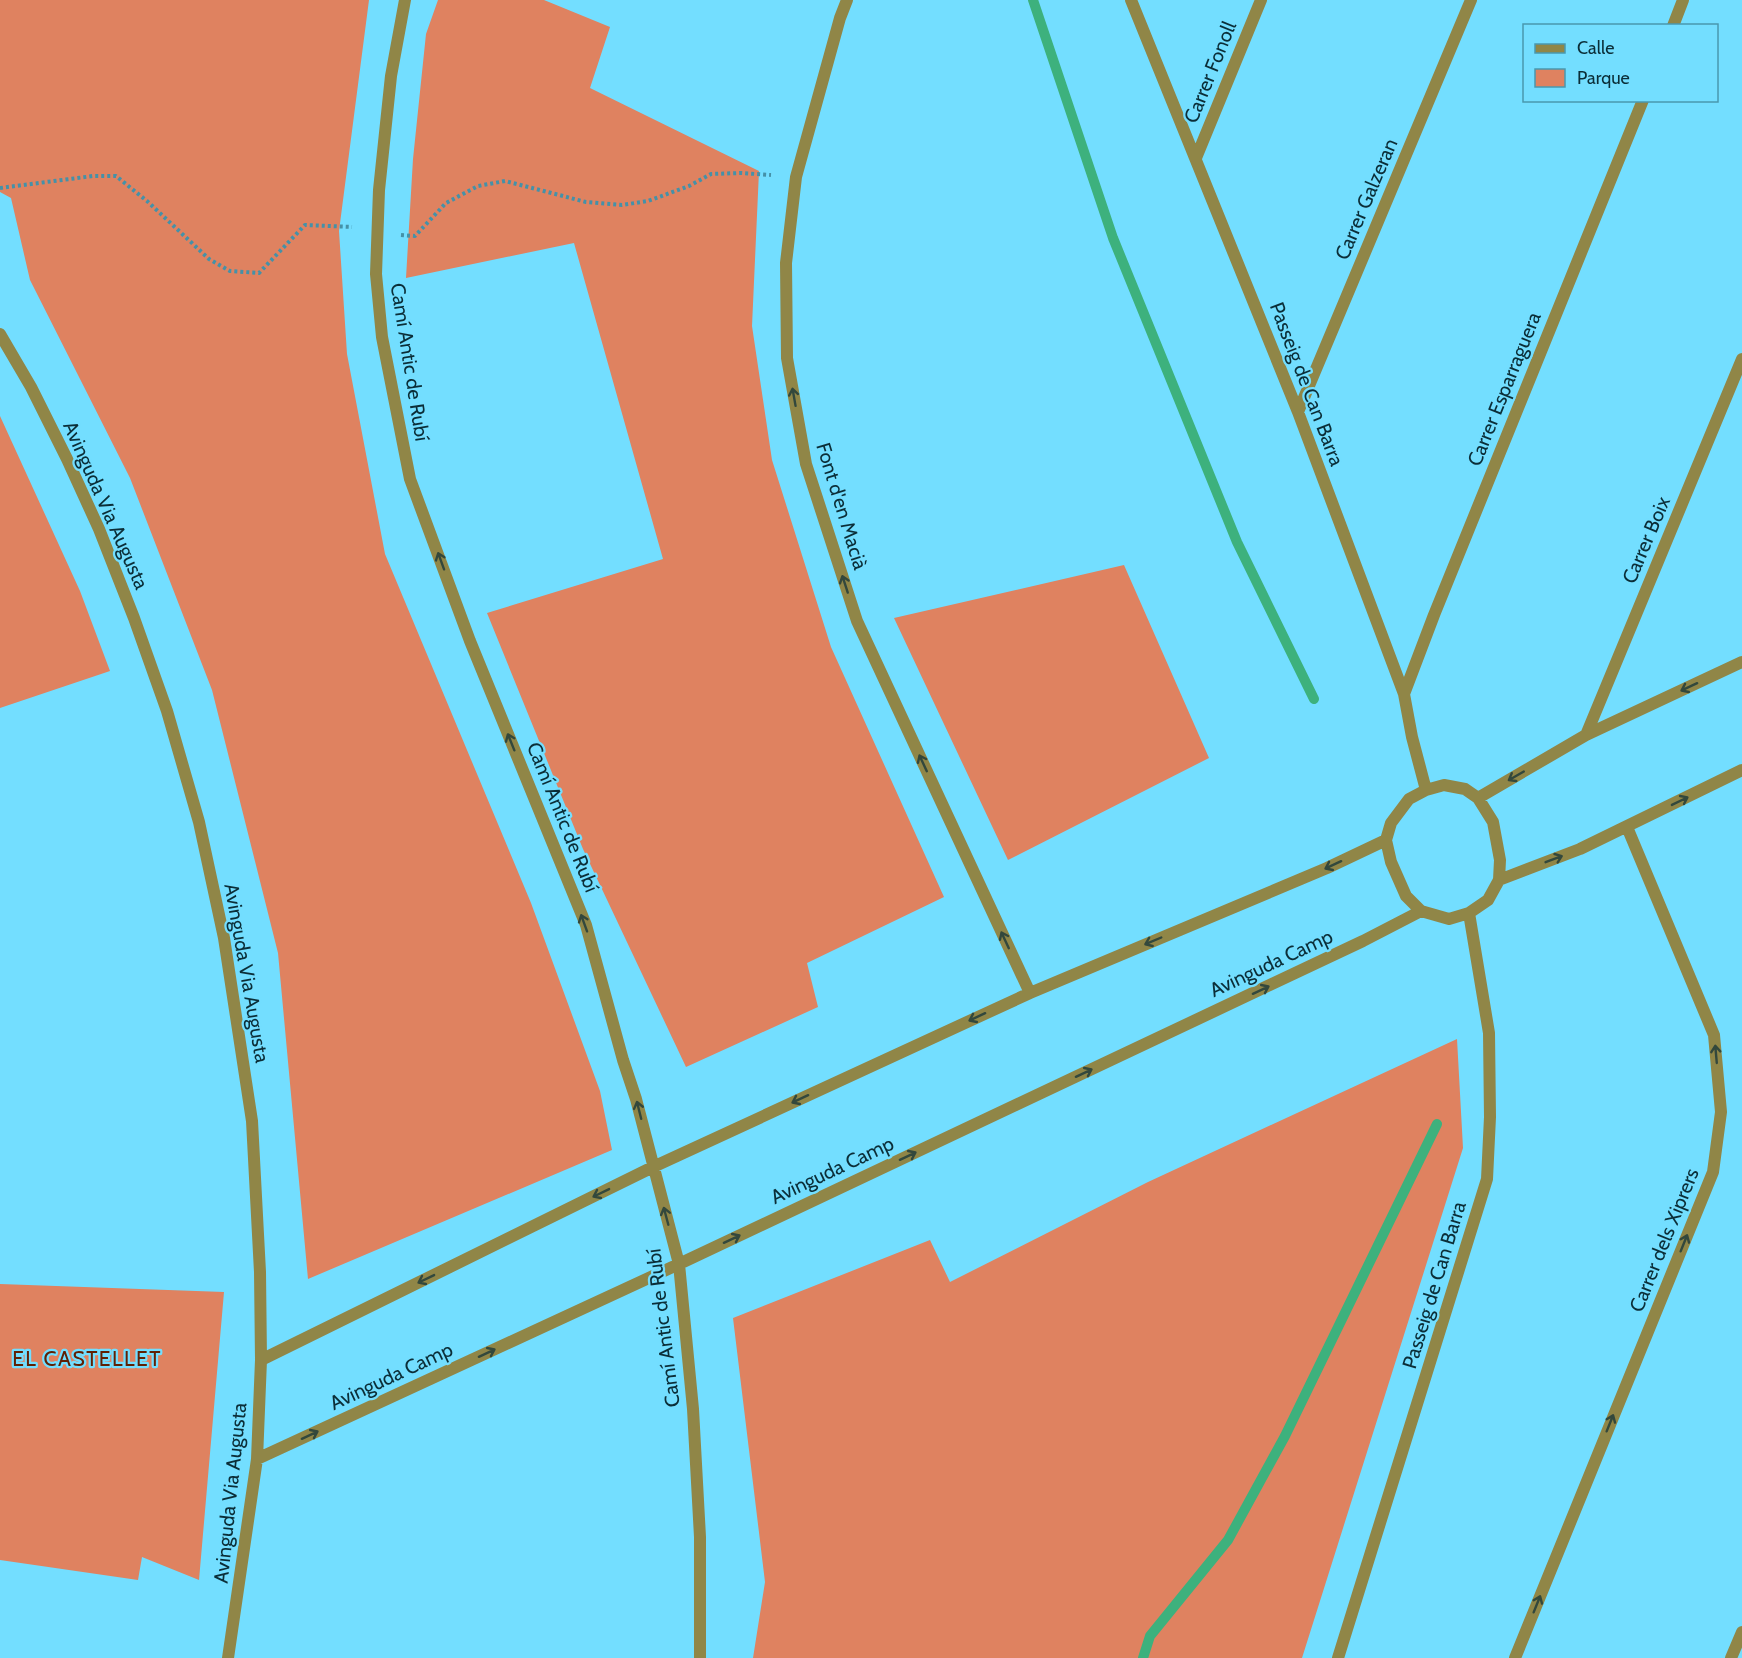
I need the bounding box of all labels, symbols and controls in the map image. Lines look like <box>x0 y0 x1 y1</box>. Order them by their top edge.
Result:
street label: Carrer Fonoll <box>1179 17 1241 126</box>
legend <box>1523 24 1718 102</box>
text: Calle <box>1577 37 1614 59</box>
text: Parque <box>1577 67 1630 89</box>
street label: Carrer Galzeran <box>1330 135 1402 263</box>
street label: Camí Antic de Rubí <box>386 281 434 443</box>
street label: Passeig de Can Barra <box>1265 299 1349 470</box>
street label: Carrer Esparraguera <box>1462 308 1546 469</box>
one-way arrow <box>788 387 799 407</box>
street label: Avinguda Via Augusta <box>58 417 154 593</box>
street label: Font d'en Macià <box>811 440 873 573</box>
street label: Carrer Boix <box>1617 492 1675 587</box>
one-way arrow <box>434 552 445 570</box>
one-way arrow <box>839 575 850 594</box>
one-way arrow <box>1680 682 1698 694</box>
one-way arrow <box>505 734 516 752</box>
street label: Camí Antic de Rubí <box>522 739 604 895</box>
one-way arrow <box>917 754 929 772</box>
one-way arrow <box>1508 770 1525 782</box>
one-way arrow <box>1670 795 1688 807</box>
one-way arrow <box>1544 853 1562 864</box>
one-way arrow <box>1325 859 1343 871</box>
street label: Avinguda Via Augusta <box>219 882 275 1065</box>
one-way arrow <box>578 914 589 933</box>
street label: Avinguda Camp <box>1206 924 1336 1002</box>
one-way arrow <box>999 931 1011 949</box>
one-way arrow <box>1145 936 1163 947</box>
one-way arrow <box>1251 983 1269 995</box>
one-way arrow <box>968 1013 986 1024</box>
one-way arrow <box>1710 1045 1721 1065</box>
one-way arrow <box>1075 1066 1093 1078</box>
one-way arrow <box>791 1094 810 1105</box>
one-way arrow <box>632 1101 644 1120</box>
street label: Avinguda Camp <box>767 1131 897 1209</box>
one-way arrow <box>898 1150 916 1162</box>
street label: Carrer dels Xiprers <box>1624 1165 1704 1315</box>
one-way arrow <box>592 1188 610 1199</box>
street label: Passeig de Can Barra <box>1397 1198 1471 1371</box>
one-way arrow <box>659 1206 671 1225</box>
one-way arrow <box>722 1233 740 1245</box>
one-way arrow <box>1679 1234 1690 1253</box>
street label: Camí Antic de Rubí <box>641 1247 685 1409</box>
one-way arrow <box>417 1274 435 1286</box>
street label: Avinguda Camp <box>326 1337 456 1415</box>
district label: EL CASTELLET <box>12 1346 162 1371</box>
one-way arrow <box>478 1347 496 1358</box>
street label: Avinguda Via Augusta <box>209 1401 251 1585</box>
one-way arrow <box>1606 1415 1617 1433</box>
one-way arrow <box>301 1428 319 1440</box>
one-way arrow <box>1532 1595 1543 1614</box>

